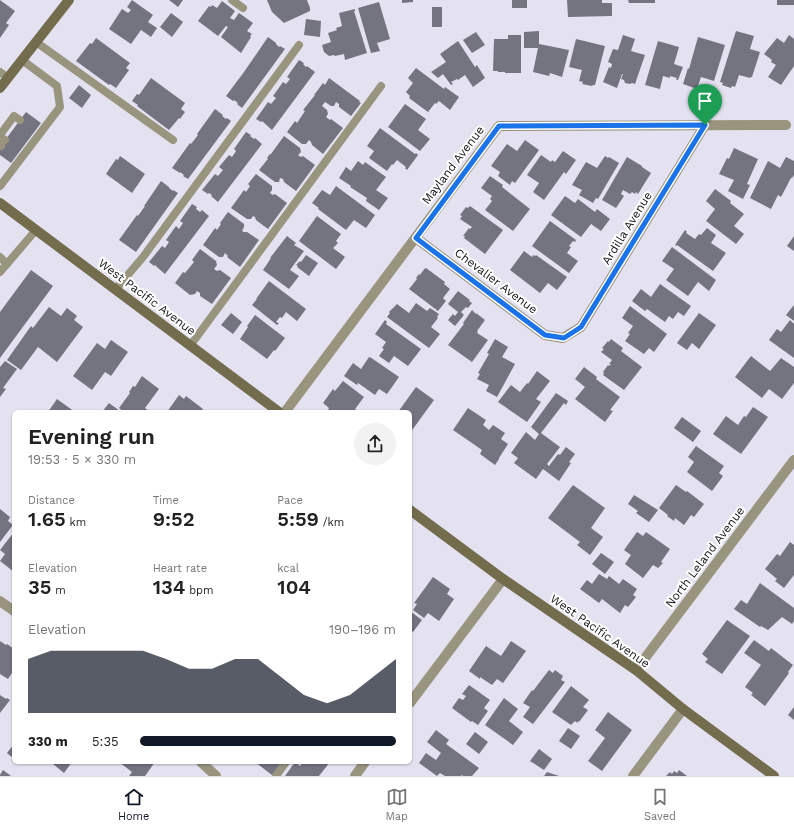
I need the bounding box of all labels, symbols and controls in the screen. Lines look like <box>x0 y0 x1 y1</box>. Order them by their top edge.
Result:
pin <box>688 84 722 125</box>
icon: arrive <box>694 90 716 112</box>
street label: Mayland Avenue <box>419 123 487 207</box>
street label: Ardilla Avenue <box>599 189 655 267</box>
street label: Chevalier Avenue <box>452 245 540 317</box>
street label: West Pacific Avenue <box>96 256 198 338</box>
button: share <box>354 423 396 465</box>
text: Evening run <box>28 424 155 449</box>
text: 19:53 · 5 × 330 m <box>28 452 136 467</box>
text: Distance <box>28 494 75 507</box>
text: Time <box>153 494 179 507</box>
text: Pace <box>277 494 303 507</box>
street label: North Leland Avenue <box>663 504 747 610</box>
text: 1.65 <box>28 507 66 531</box>
text: 9:52 <box>153 507 194 531</box>
text: 5:59 <box>277 507 319 531</box>
text: km <box>66 516 86 529</box>
text: /km <box>319 516 344 529</box>
text: Elevation <box>28 562 77 575</box>
text: Heart rate <box>153 562 207 575</box>
text: kcal <box>277 562 299 575</box>
text: 35 <box>28 575 51 599</box>
text: 134 <box>153 575 185 599</box>
text: 104 <box>277 575 311 599</box>
text: m <box>51 584 66 597</box>
text: bpm <box>185 584 213 597</box>
street label: West Pacific Avenue <box>548 591 652 671</box>
text: Elevation <box>28 622 86 637</box>
text: 190–196 m <box>329 622 396 637</box>
text: 330 m <box>28 734 68 749</box>
text: 5:35 <box>92 734 119 749</box>
tab: Home <box>118 786 149 823</box>
tab: Map <box>385 786 408 823</box>
tab: Saved <box>644 786 676 823</box>

